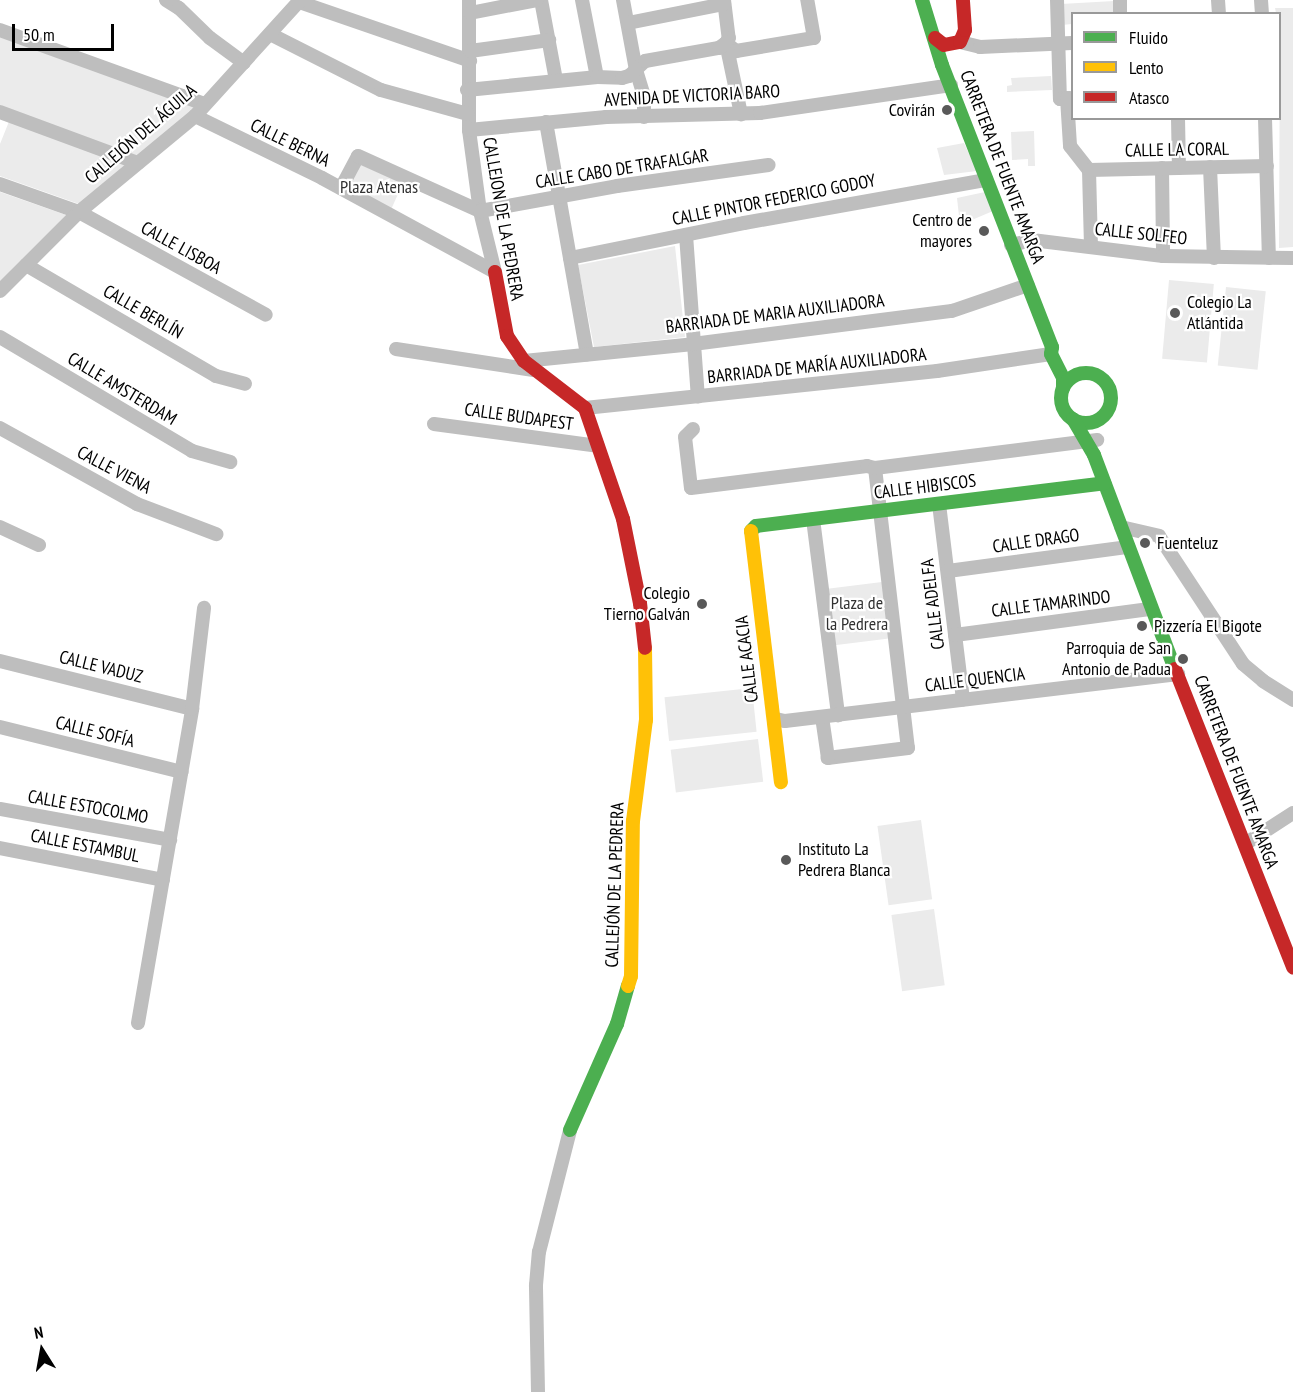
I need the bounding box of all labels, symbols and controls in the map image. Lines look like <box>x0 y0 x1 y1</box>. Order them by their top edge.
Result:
scale bar <box>15 12 117 50</box>
legend <box>1071 12 1281 120</box>
text: 50 m <box>23 23 55 46</box>
text: Fluido <box>1129 26 1168 49</box>
text: Lento <box>1129 56 1164 79</box>
street label: CARRETERA DE FUENTE AMARGA <box>955 67 1049 267</box>
street label: CALLEJÓN DEL ÁGUILA <box>80 79 202 189</box>
street label: AVENIDA DE VICTORIA BARO <box>603 81 781 111</box>
text: Atasco <box>1129 86 1169 109</box>
place label: Covirán <box>889 99 935 121</box>
marker: Covirán <box>940 103 954 117</box>
street label: CALLE BERNA <box>247 114 333 172</box>
street label: CALLEJON DE LA PEDRERA <box>478 135 528 303</box>
street label: CALLE LA CORAL <box>1125 138 1229 162</box>
street label: CALLE CABO DE TRAFALGAR <box>534 145 710 193</box>
street label: CALLE PINTOR FEDERICO GODOY <box>670 170 878 230</box>
park label: Plaza Atenas <box>340 176 418 198</box>
place label: Centro de mayores <box>912 210 972 252</box>
street label: CALLE LISBOA <box>137 217 225 279</box>
street label: CALLE SOLFEO <box>1094 218 1188 250</box>
marker: Centro de mayores <box>977 224 991 238</box>
street label: CALLE BERLÍN <box>99 280 187 344</box>
street label: BARRIADA DE MARIA AUXILIADORA <box>664 290 886 338</box>
place label: Colegio La Atlántida <box>1187 292 1252 334</box>
marker: Colegio La Atlántida <box>1168 306 1182 320</box>
street label: BARRIADA DE MARÍA AUXILIADORA <box>706 344 928 388</box>
street label: CALLE AMSTERDAM <box>63 348 181 430</box>
street label: CALLE BUDAPEST <box>463 399 575 435</box>
street label: CALLE VIENA <box>73 441 155 499</box>
street label: CALLE HIBISCOS <box>873 470 977 504</box>
street label: CALLE DRAGO <box>991 524 1081 558</box>
place label: Fuenteluz <box>1157 532 1218 554</box>
marker: Fuenteluz <box>1138 536 1152 550</box>
street label: CALLE ADELFA <box>917 557 949 651</box>
place label: Colegio Tierno Galván <box>604 583 690 626</box>
street label: CALLE TAMARINDO <box>990 586 1112 622</box>
park label: Plaza de la Pedrera <box>826 593 888 636</box>
marker: Colegio Tierno Galván <box>695 597 709 611</box>
street label: CALLE ACACIA <box>731 614 763 704</box>
place label: Pizzería El Bigote <box>1154 615 1262 637</box>
marker: Pizzería El Bigote <box>1135 619 1149 633</box>
place label: Parroquia de San Antonio de Padua <box>1062 638 1171 680</box>
street label: CALLE VADUZ <box>57 646 145 688</box>
marker: Parroquia de San Antonio de Padua <box>1176 652 1190 666</box>
street label: CALLE QUENCIA <box>924 663 1026 697</box>
street label: CARRETERA DE FUENTE AMARGA <box>1189 672 1283 872</box>
street label: CALLE SOFÍA <box>53 712 137 752</box>
street label: CALLE ESTOCOLMO <box>26 786 150 828</box>
street label: CALLEJÓN DE LA PEDRERA <box>601 802 629 968</box>
street label: CALLE ESTAMBUL <box>29 825 141 867</box>
place label: Instituto La Pedrera Blanca <box>798 839 891 882</box>
marker: Instituto La Pedrera Blanca <box>779 853 793 867</box>
north arrow <box>12 1320 72 1380</box>
text: N <box>32 1322 45 1343</box>

